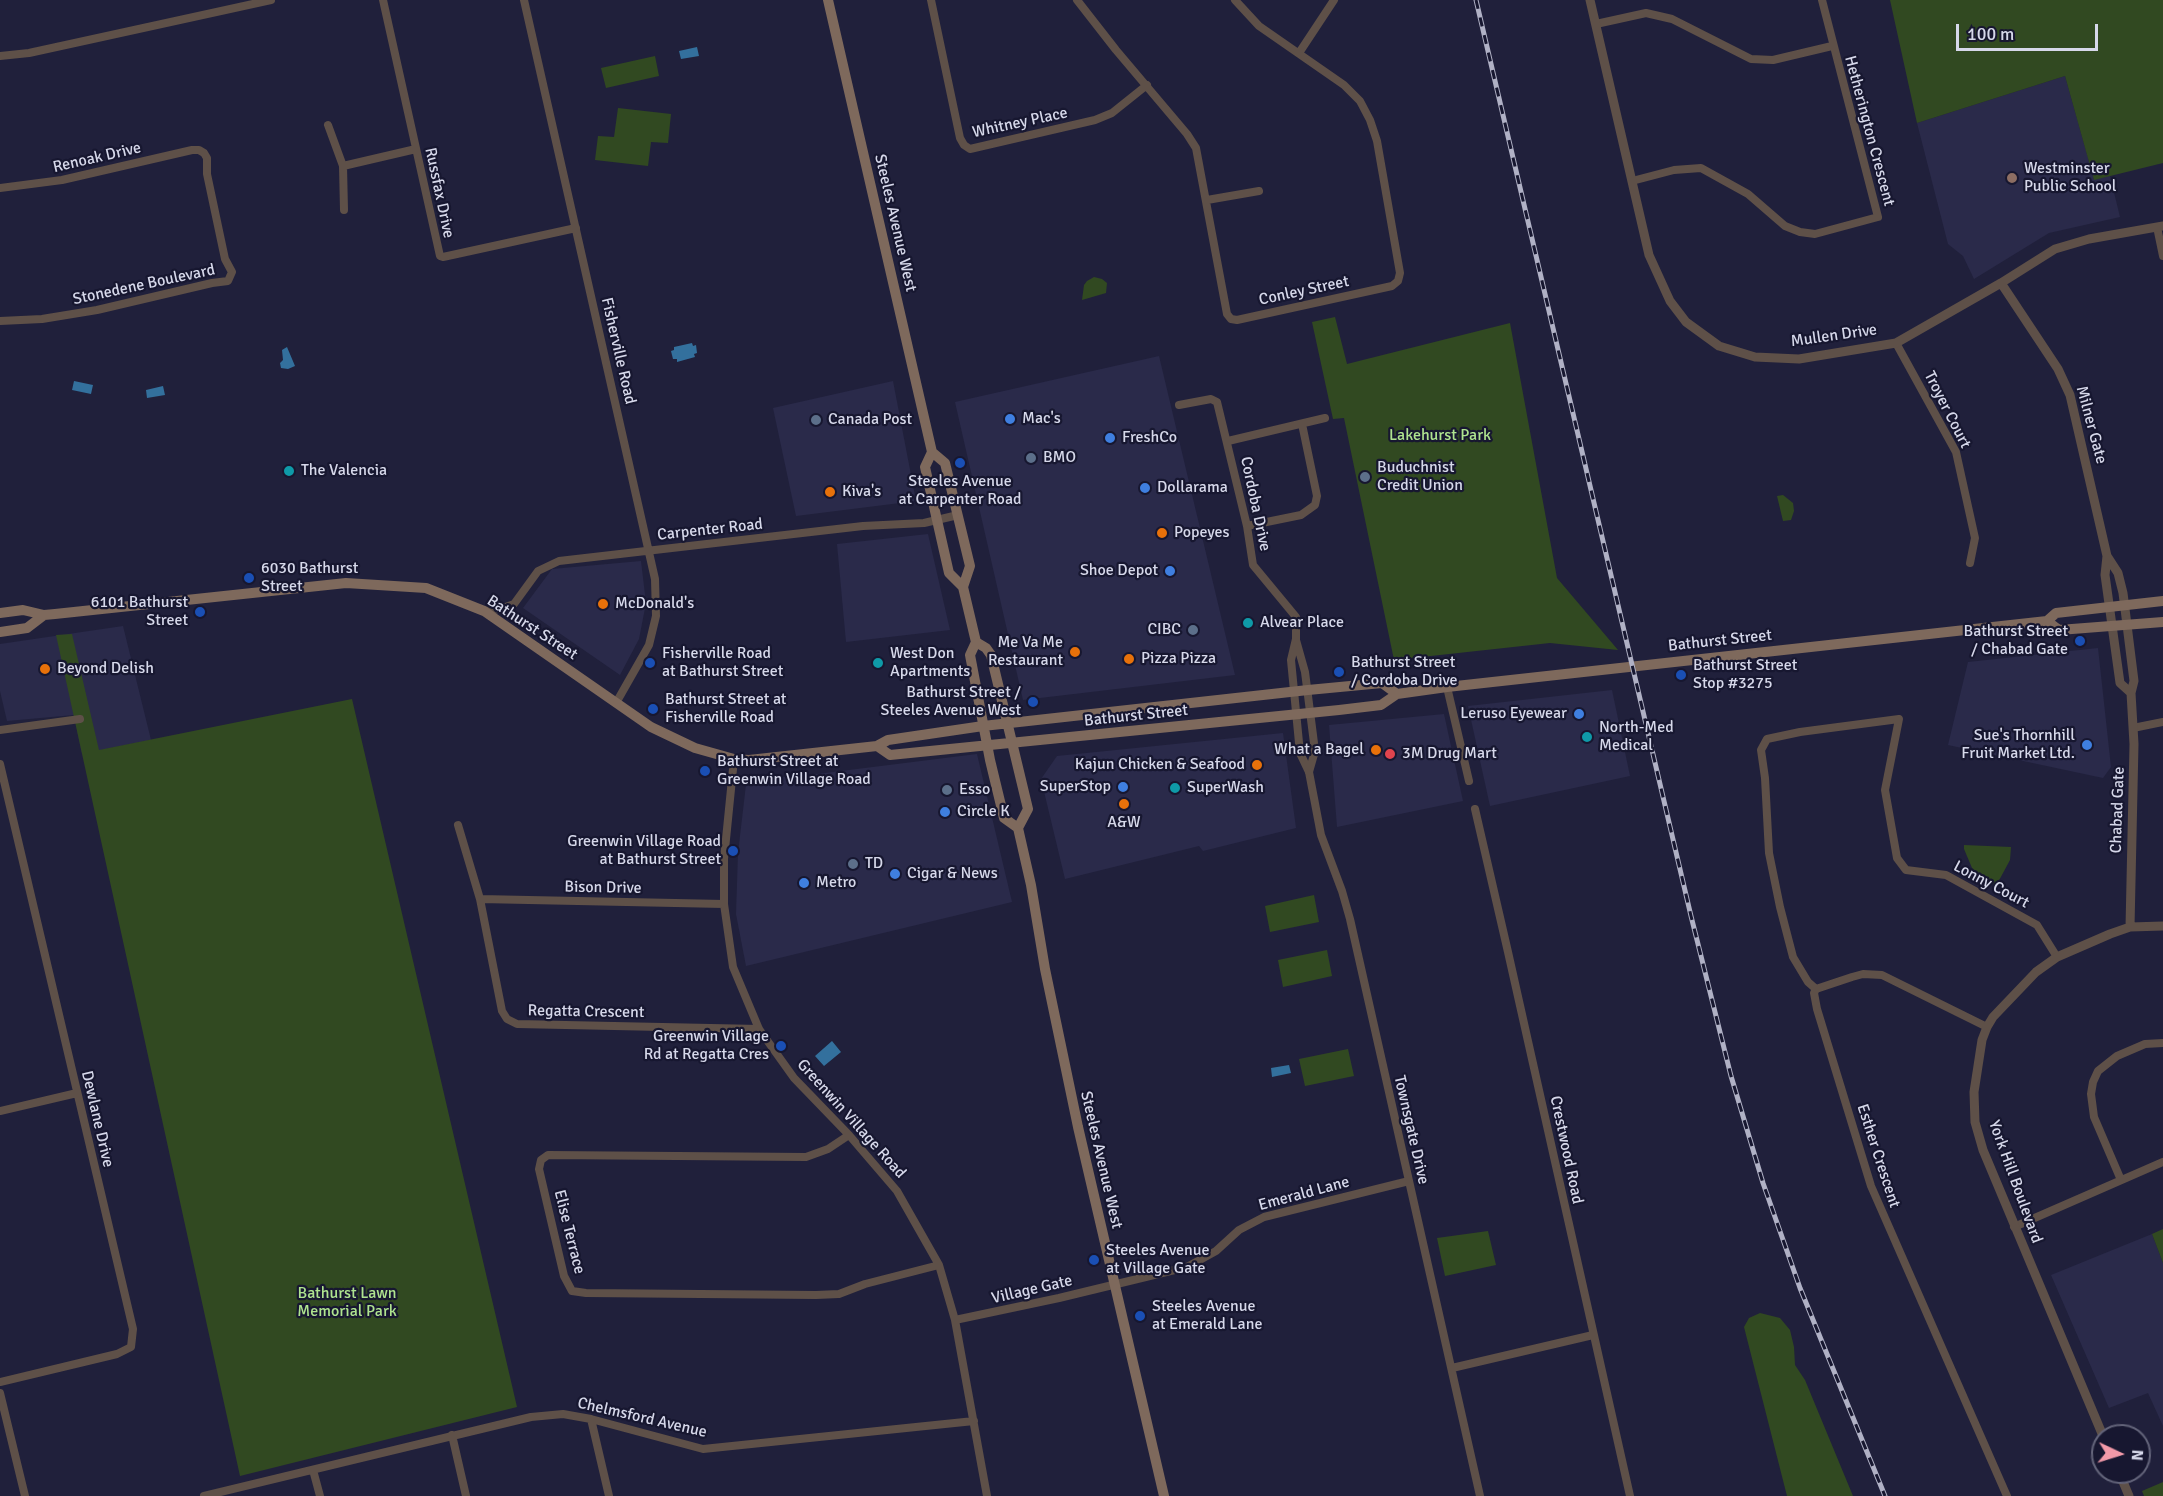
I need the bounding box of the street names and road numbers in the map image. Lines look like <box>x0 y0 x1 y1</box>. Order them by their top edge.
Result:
street label: Hetherington Crescent <box>1840 54 1898 208</box>
street label: Whitney Place <box>971 104 1069 142</box>
street label: Renoak Drive <box>51 139 143 177</box>
street label: Russfax Drive <box>420 146 458 240</box>
street label: Steeles Avenue West <box>870 152 920 294</box>
street label: Stonedene Boulevard <box>71 261 217 309</box>
street label: Conley Street <box>1257 272 1351 310</box>
street label: Fisherville Road <box>596 296 640 406</box>
street label: Mullen Drive <box>1790 320 1878 352</box>
street label: Troyer Court <box>1919 368 1975 452</box>
street label: Milner Gate <box>2071 384 2111 466</box>
street label: Cordoba Drive <box>1236 455 1274 553</box>
street label: Carpenter Road <box>656 515 764 545</box>
street label: Bathurst Street <box>483 592 581 664</box>
street label: Bathurst Street <box>1667 626 1773 656</box>
street label: Bathurst Street <box>1083 701 1189 731</box>
street label: Chabad Gate <box>2107 766 2129 854</box>
street label: Lonny Court <box>1950 857 2032 913</box>
street label: Bison Drive <box>564 878 642 898</box>
street label: Regatta Crescent <box>527 1001 645 1023</box>
street label: Greenwin Village Road <box>792 1055 910 1183</box>
street label: Dewlane Drive <box>77 1069 117 1169</box>
street label: Townsgate Drive <box>1389 1074 1433 1186</box>
street label: Steeles Avenue West <box>1076 1089 1126 1231</box>
street label: Crestwood Road <box>1545 1094 1587 1206</box>
street label: Esther Crescent <box>1852 1102 1904 1210</box>
street label: York Hill Boulevard <box>1984 1118 2046 1246</box>
street label: Emerald Lane <box>1256 1173 1352 1215</box>
street label: Elise Terrace <box>549 1188 589 1276</box>
street label: Village Gate <box>990 1271 1074 1309</box>
street label: Chelmsford Avenue <box>575 1394 709 1442</box>

